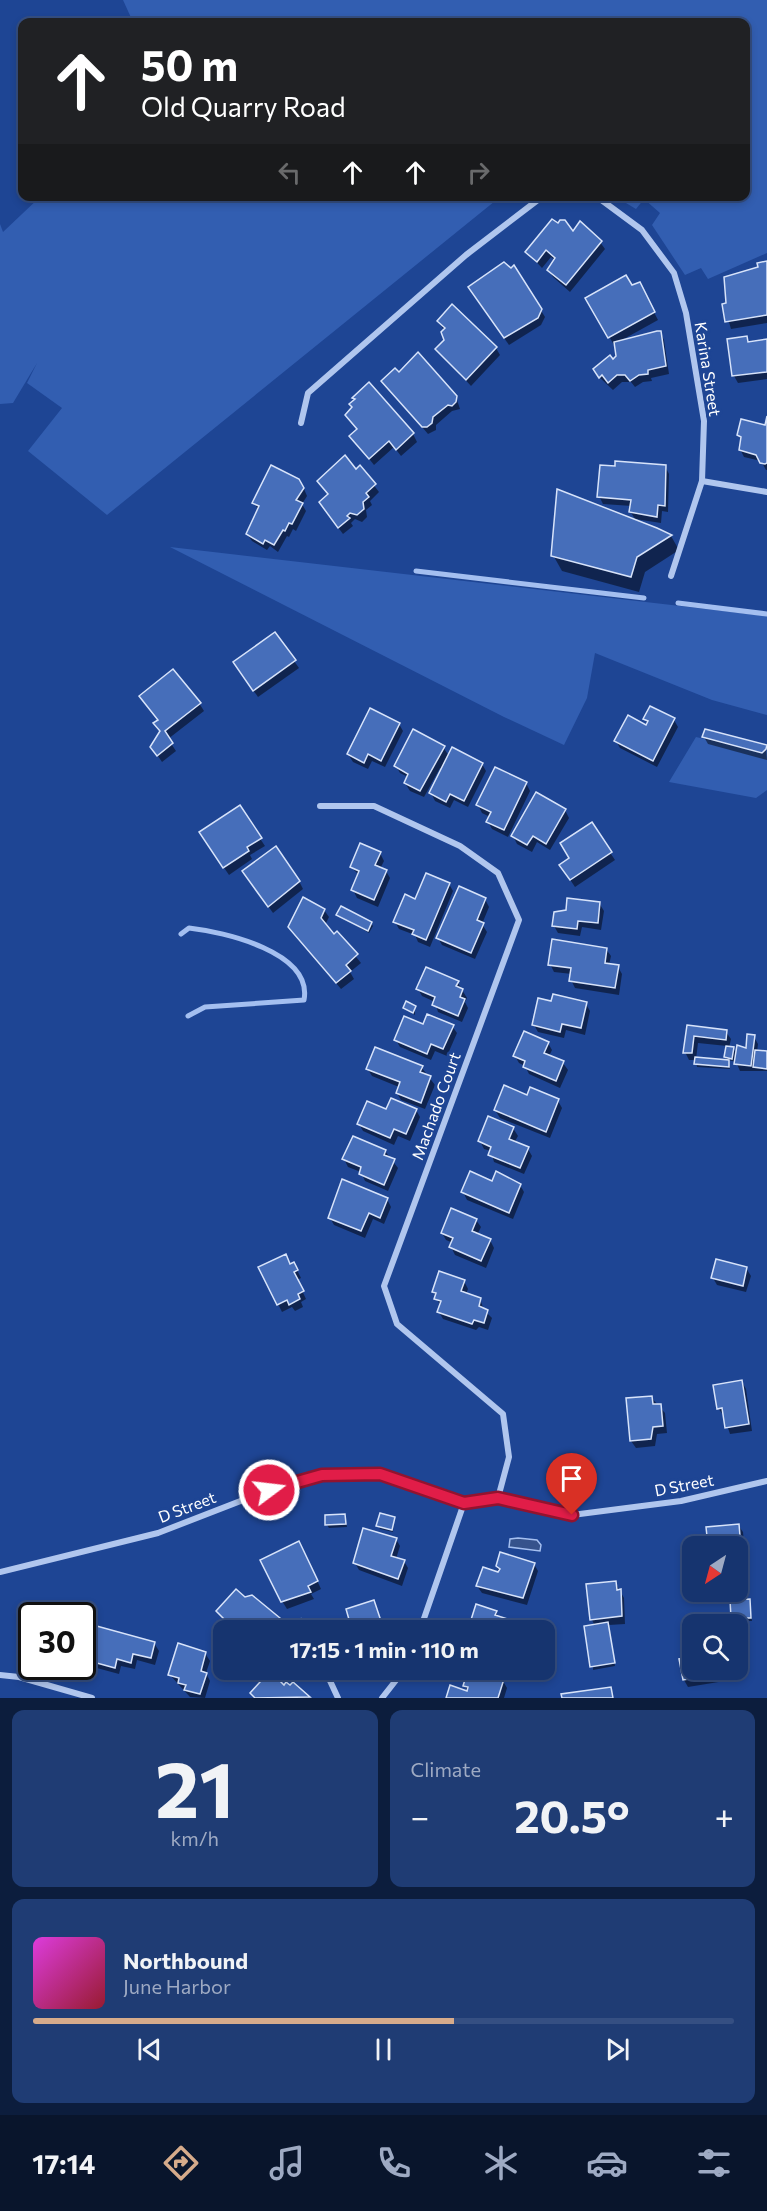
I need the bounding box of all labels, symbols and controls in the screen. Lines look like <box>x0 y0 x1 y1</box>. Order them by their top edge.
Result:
text: 50 m <box>141 38 238 90</box>
icon: ahead <box>42 42 120 120</box>
text: Old Quarry Road <box>141 90 346 123</box>
icon: left <box>273 156 306 189</box>
icon: ahead <box>336 156 369 189</box>
icon: ahead <box>399 156 432 189</box>
icon: right <box>462 156 495 189</box>
street label: Karina Street <box>692 320 725 418</box>
street label: Machado Court <box>407 1049 464 1162</box>
pin <box>546 1453 597 1515</box>
position arrow <box>237 1458 301 1522</box>
icon: arrive <box>555 1462 588 1495</box>
street label: D Street <box>653 1469 716 1500</box>
street label: D Street <box>155 1487 219 1526</box>
north arrow <box>682 1536 748 1602</box>
map controls <box>682 1536 748 1680</box>
speed limit sign: 30 <box>18 1602 96 1680</box>
button: search <box>682 1614 748 1680</box>
text: 17:15 · 1 min · 110 m <box>289 1636 479 1663</box>
text: 21 <box>155 1739 235 1834</box>
text: Climate <box>411 1757 481 1781</box>
text: 20.5° <box>514 1787 630 1842</box>
text: − <box>411 1795 429 1836</box>
text: + <box>715 1795 734 1836</box>
text: km/h <box>170 1826 219 1850</box>
text: Northbound <box>123 1947 248 1974</box>
text: June Harbor <box>123 1974 231 1998</box>
icon: previous <box>133 2033 166 2066</box>
icon: pause <box>367 2033 400 2066</box>
icon: next <box>601 2033 634 2066</box>
icon: directions <box>160 2142 202 2184</box>
icon: music <box>266 2142 308 2184</box>
icon: phone <box>373 2142 415 2184</box>
icon: climate <box>480 2142 522 2184</box>
icon: car <box>586 2142 628 2184</box>
icon: filters <box>693 2142 735 2184</box>
text: 17:14 <box>32 2147 95 2180</box>

